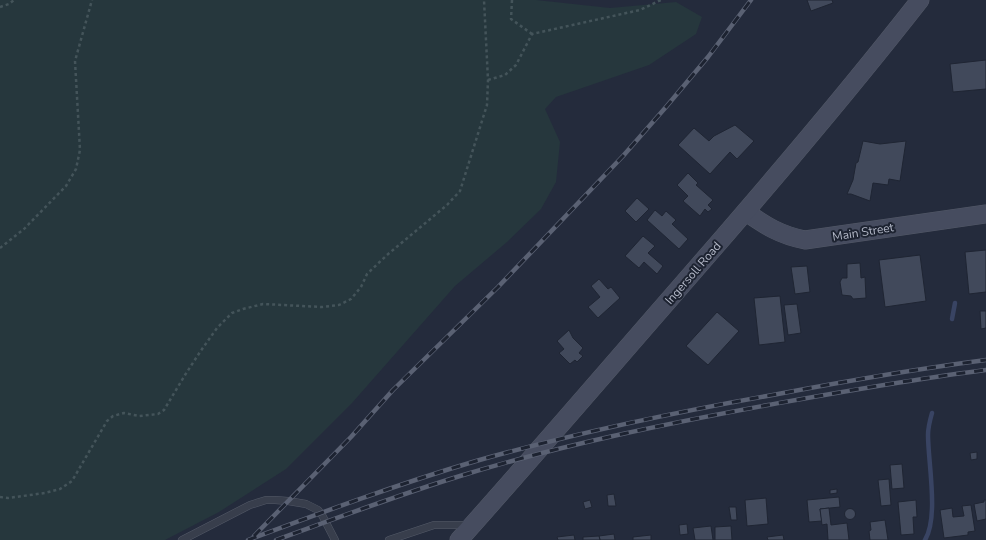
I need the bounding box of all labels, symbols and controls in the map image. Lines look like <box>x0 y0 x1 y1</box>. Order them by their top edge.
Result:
street label: Main Street <box>831 219 896 245</box>
street label: Ingersoll Road <box>661 238 725 308</box>

